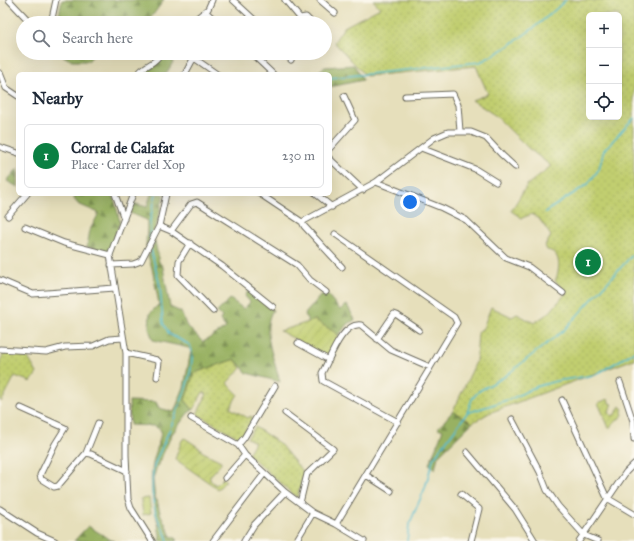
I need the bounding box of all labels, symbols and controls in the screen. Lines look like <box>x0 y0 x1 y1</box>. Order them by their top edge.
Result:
map controls <box>586 12 622 120</box>
button: + <box>586 12 622 48</box>
search box <box>16 16 332 60</box>
icon: search <box>30 27 52 49</box>
text: Search here <box>62 29 133 47</box>
button: − <box>586 48 622 84</box>
button: locate <box>586 84 622 120</box>
text: Nearby <box>32 88 83 109</box>
text: Corral de Calafat <box>71 139 174 157</box>
text: 1 <box>43 148 49 164</box>
text: 230 m <box>282 148 315 164</box>
text: Place · Carrer del Xop <box>71 157 185 173</box>
your location <box>400 192 420 212</box>
pin: 1 <box>575 247 601 277</box>

